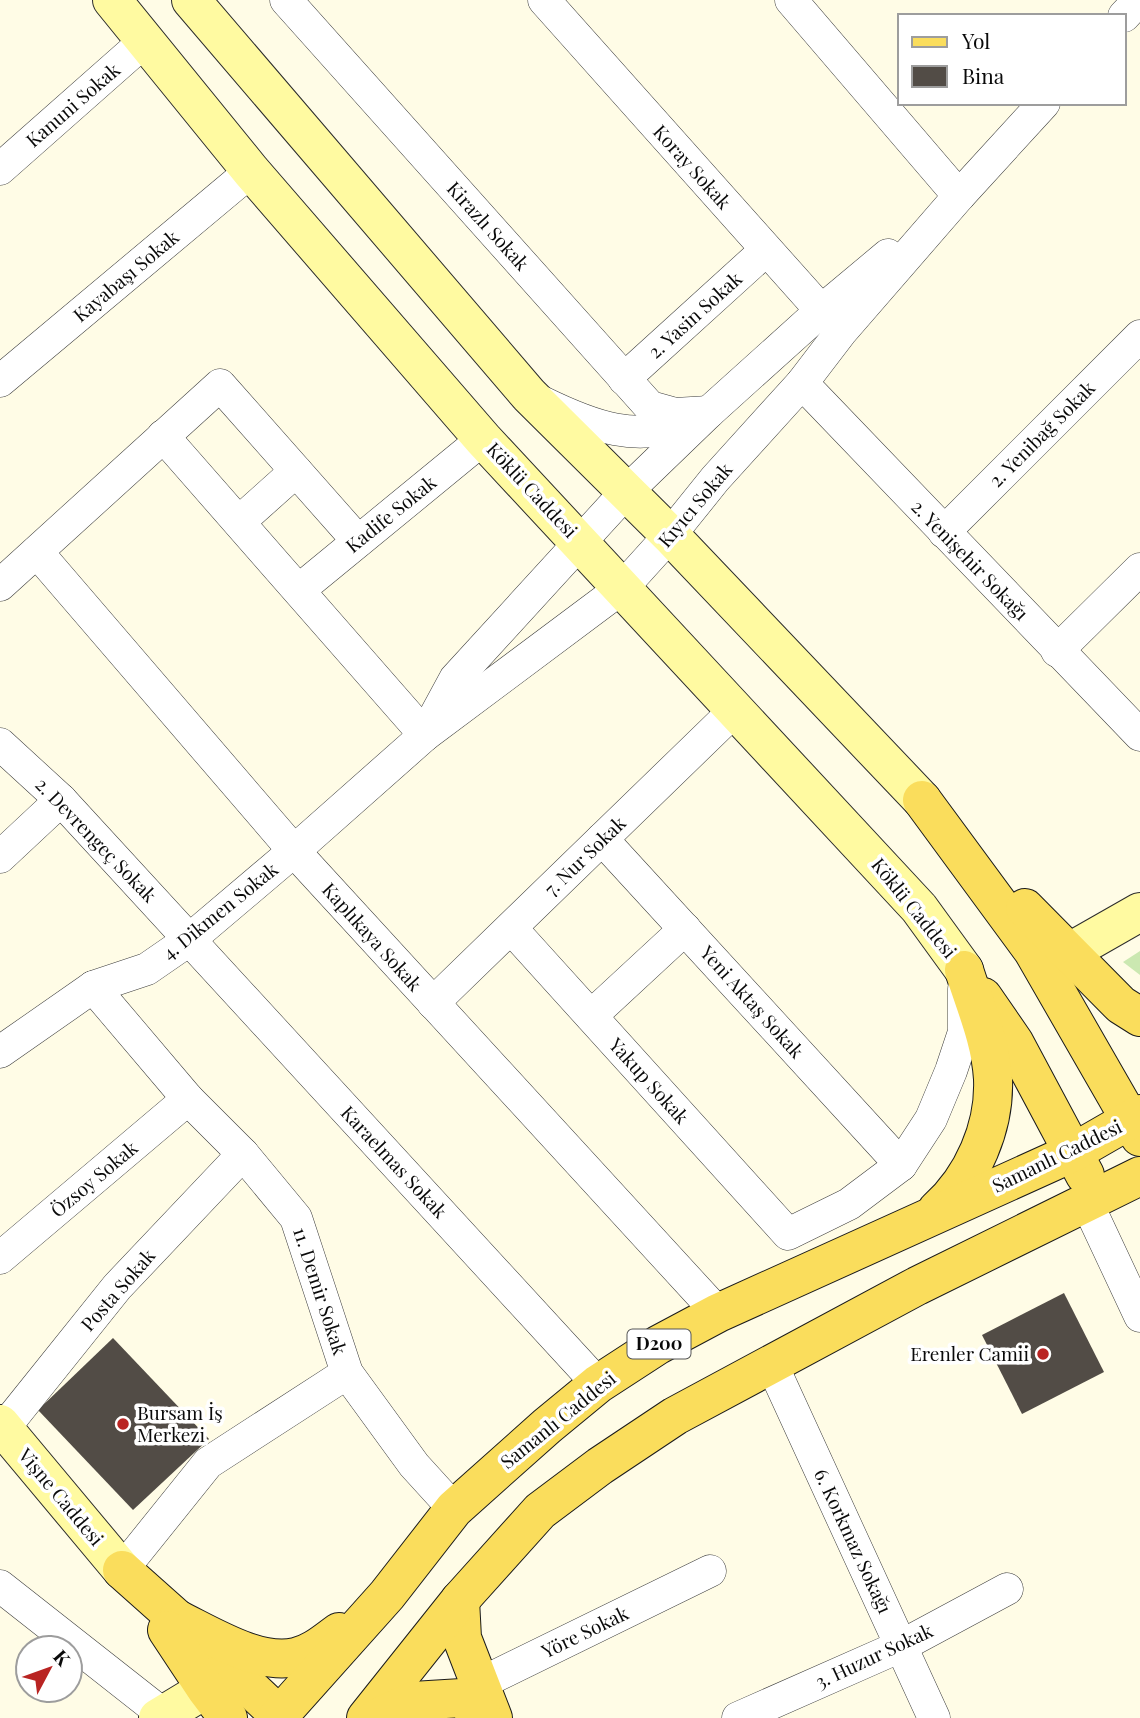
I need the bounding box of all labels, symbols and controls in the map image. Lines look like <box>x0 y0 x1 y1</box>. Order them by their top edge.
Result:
legend <box>898 14 1126 105</box>
text: Yol <box>961 26 990 54</box>
street label: Kanuni Sokak <box>20 56 125 152</box>
text: Bina <box>962 61 1005 89</box>
street label: Koray Sokak <box>648 119 738 214</box>
street label: Kirazlı Sokak <box>442 175 536 276</box>
street label: Kayabaşı Sokak <box>67 223 184 327</box>
street label: 2. Yasin Sokak <box>642 265 747 363</box>
street label: 2. Yenibağ Sokak <box>983 374 1100 492</box>
street label: Köklü Caddesi <box>482 436 584 543</box>
street label: Kıyıcı Sokak <box>651 456 738 552</box>
street label: Kadife Sokak <box>340 468 442 558</box>
street label: 2. Yenişehir Sokağı <box>907 493 1035 625</box>
street label: 2. Devrengeç Sokak <box>30 771 163 908</box>
street label: 7. Nur Sokak <box>538 809 631 901</box>
street label: Köklü Caddesi <box>866 852 964 963</box>
street label: 4. Dikmen Sokak <box>156 855 283 965</box>
street label: Kaplıkaya Sokak <box>317 876 429 997</box>
street label: Yeni Aktaş Sokak <box>695 939 811 1064</box>
street label: Yakup Sokak <box>603 1031 696 1129</box>
street label: Karaelmas Sokak <box>336 1099 454 1224</box>
street label: Samanlı Caddesi <box>987 1112 1126 1198</box>
street label: Özsoy Sokak <box>44 1134 143 1222</box>
street label: 11. Demir Sokak <box>288 1224 354 1358</box>
street label: Posta Sokak <box>74 1242 161 1336</box>
road number: D200 <box>628 1330 690 1358</box>
place label: Erenler Camii <box>910 1340 1029 1366</box>
marker: Erenler Camii <box>1035 1346 1051 1362</box>
street label: Samanlı Caddesi <box>494 1364 621 1474</box>
place label: Bursam İş Merkezi <box>137 1399 223 1447</box>
marker: Bursam İş Merkezi <box>115 1416 131 1432</box>
street label: Vişne Caddesi <box>13 1441 110 1551</box>
street label: 6. Korkmaz Sokağı <box>809 1464 899 1617</box>
street label: Yöre Sokak <box>536 1599 633 1664</box>
street label: 3. Huzur Sokak <box>811 1616 937 1694</box>
north arrow <box>14 1634 84 1704</box>
text: K <box>48 1644 77 1671</box>

